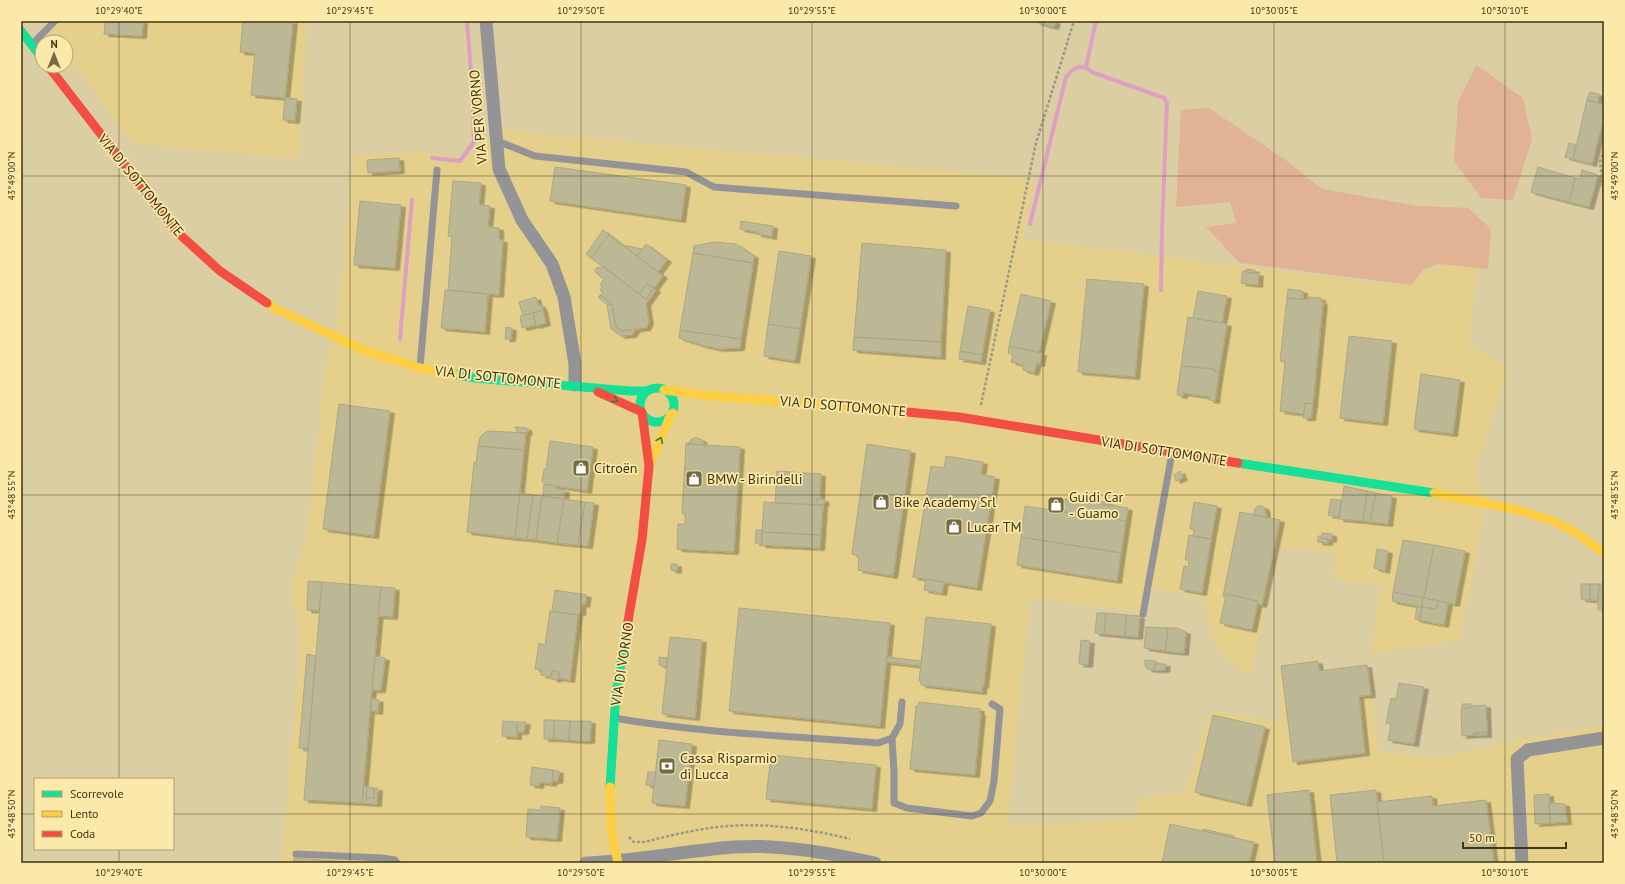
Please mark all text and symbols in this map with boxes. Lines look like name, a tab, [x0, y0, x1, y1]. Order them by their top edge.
text: 10°29'40"E	[95, 4, 143, 17]
text: 10°29'45"E	[326, 4, 374, 17]
text: 10°29'50"E	[557, 4, 605, 17]
text: 10°29'55"E	[788, 4, 836, 17]
text: 10°30'00"E	[1019, 4, 1067, 17]
text: 10°30'05"E	[1250, 4, 1298, 17]
text: 10°30'10"E	[1481, 4, 1529, 17]
north arrow	[34, 34, 74, 74]
text: N	[50, 37, 58, 51]
street label: VIA PER VORNO	[465, 69, 491, 166]
street label: VIA DI SOTTOMONTE	[93, 129, 188, 240]
text: 43°49'00"N	[5, 151, 18, 201]
text: 43°49'00"N	[1608, 151, 1621, 201]
street label: VIA DI SOTTOMONTE	[433, 361, 562, 393]
street label: VIA DI SOTTOMONTE	[778, 391, 907, 420]
one-way arrow	[610, 395, 618, 403]
street label: VIA DI SOTTOMONTE	[1099, 432, 1228, 470]
one-way arrow	[655, 437, 663, 444]
shop icon: Citroën	[571, 458, 591, 478]
place label: Citroën	[594, 459, 638, 477]
shop icon: BMW - Birindelli	[684, 469, 704, 489]
text: 43°48'55"N	[5, 470, 18, 520]
place label: BMW - Birindelli	[707, 470, 802, 488]
text: 43°48'55"N	[1608, 470, 1621, 520]
place label: Guidi Car - Guamo	[1069, 488, 1124, 522]
shop icon: Bike Academy Srl	[871, 492, 891, 512]
place label: Bike Academy Srl	[894, 493, 996, 511]
shop icon: Guidi Car - Guamo	[1046, 495, 1066, 515]
shop icon: Lucar TM	[944, 517, 964, 537]
place label: Lucar TM	[967, 518, 1022, 536]
street label: VIA DI VORNO	[606, 621, 637, 708]
place label: Cassa Risparmio di Lucca	[680, 749, 777, 783]
bank icon: Cassa Risparmio di Lucca	[657, 756, 677, 776]
legend	[34, 778, 174, 850]
text: Scorrevole	[70, 786, 124, 801]
text: 43°48'50"N	[5, 789, 18, 839]
text: 43°48'50"N	[1608, 789, 1621, 839]
text: Lento	[70, 806, 99, 821]
scale bar	[1463, 824, 1566, 850]
text: Coda	[70, 826, 95, 841]
text: 50 m	[1469, 830, 1495, 845]
text: 10°29'40"E	[95, 866, 143, 879]
text: 10°29'45"E	[326, 866, 374, 879]
text: 10°29'50"E	[557, 866, 605, 879]
text: 10°29'55"E	[788, 866, 836, 879]
text: 10°30'00"E	[1019, 866, 1067, 879]
text: 10°30'05"E	[1250, 866, 1298, 879]
text: 10°30'10"E	[1481, 866, 1529, 879]

